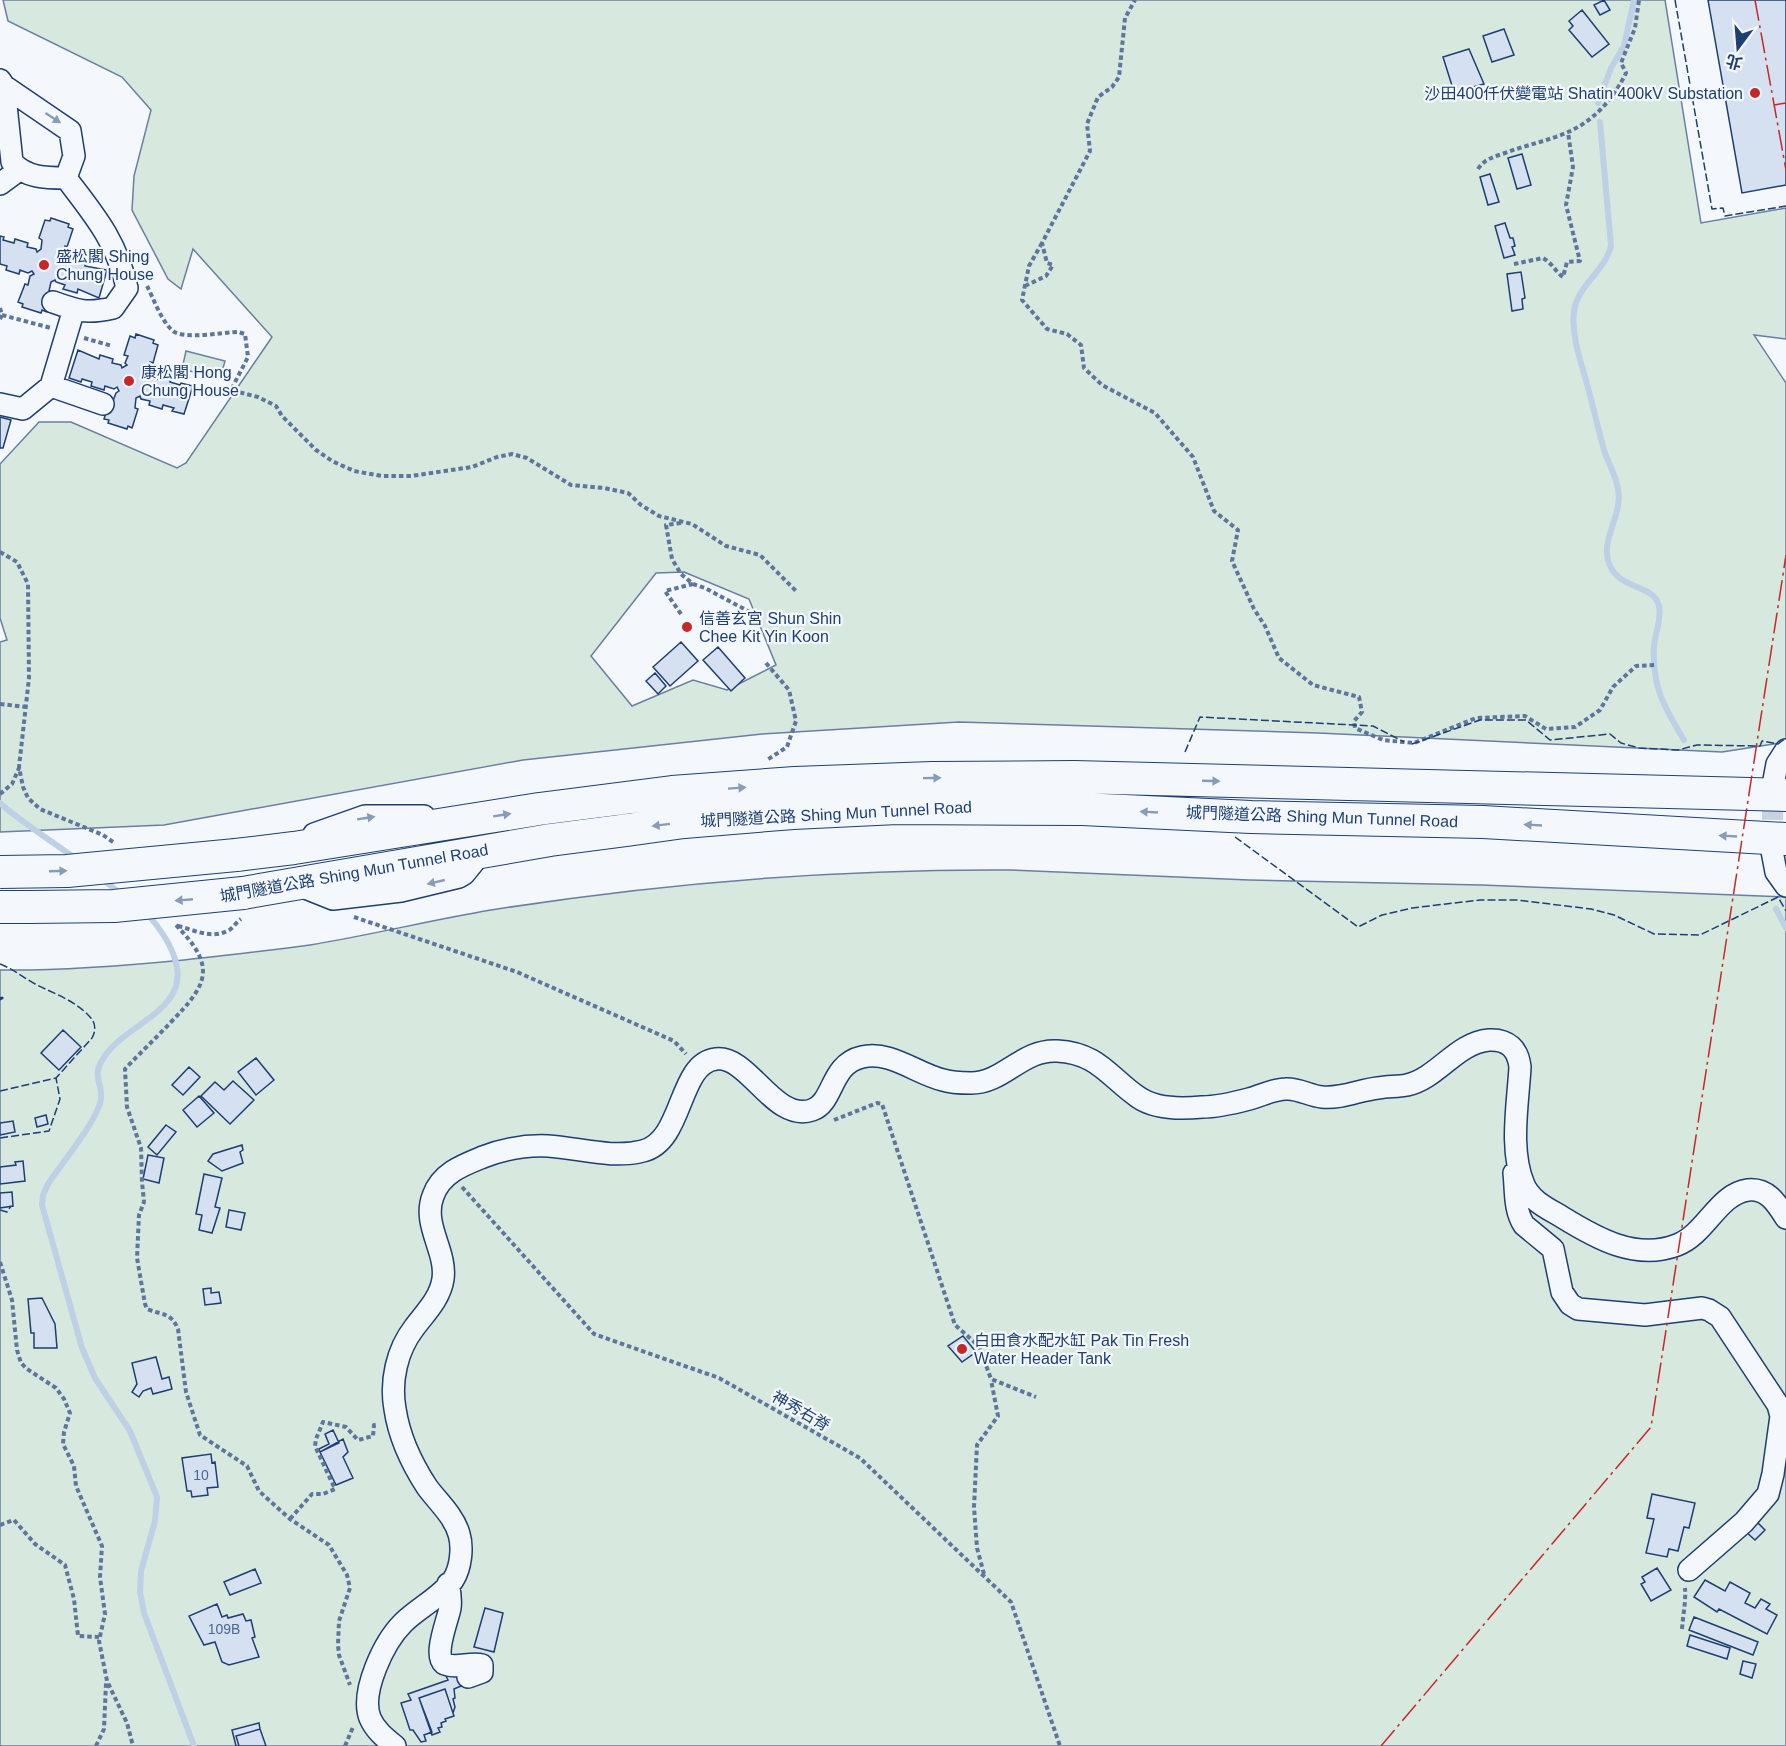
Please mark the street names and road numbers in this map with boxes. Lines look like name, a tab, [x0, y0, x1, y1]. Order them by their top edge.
street label: 城門隧道公路 Shing Mun Tunnel Road	[700, 798, 972, 830]
street label: 城門隧道公路 Shing Mun Tunnel Road	[1186, 804, 1458, 830]
street label: 城門隧道公路 Shing Mun Tunnel Road	[219, 841, 489, 905]
street label: 神秀右脊	[769, 1388, 833, 1434]

